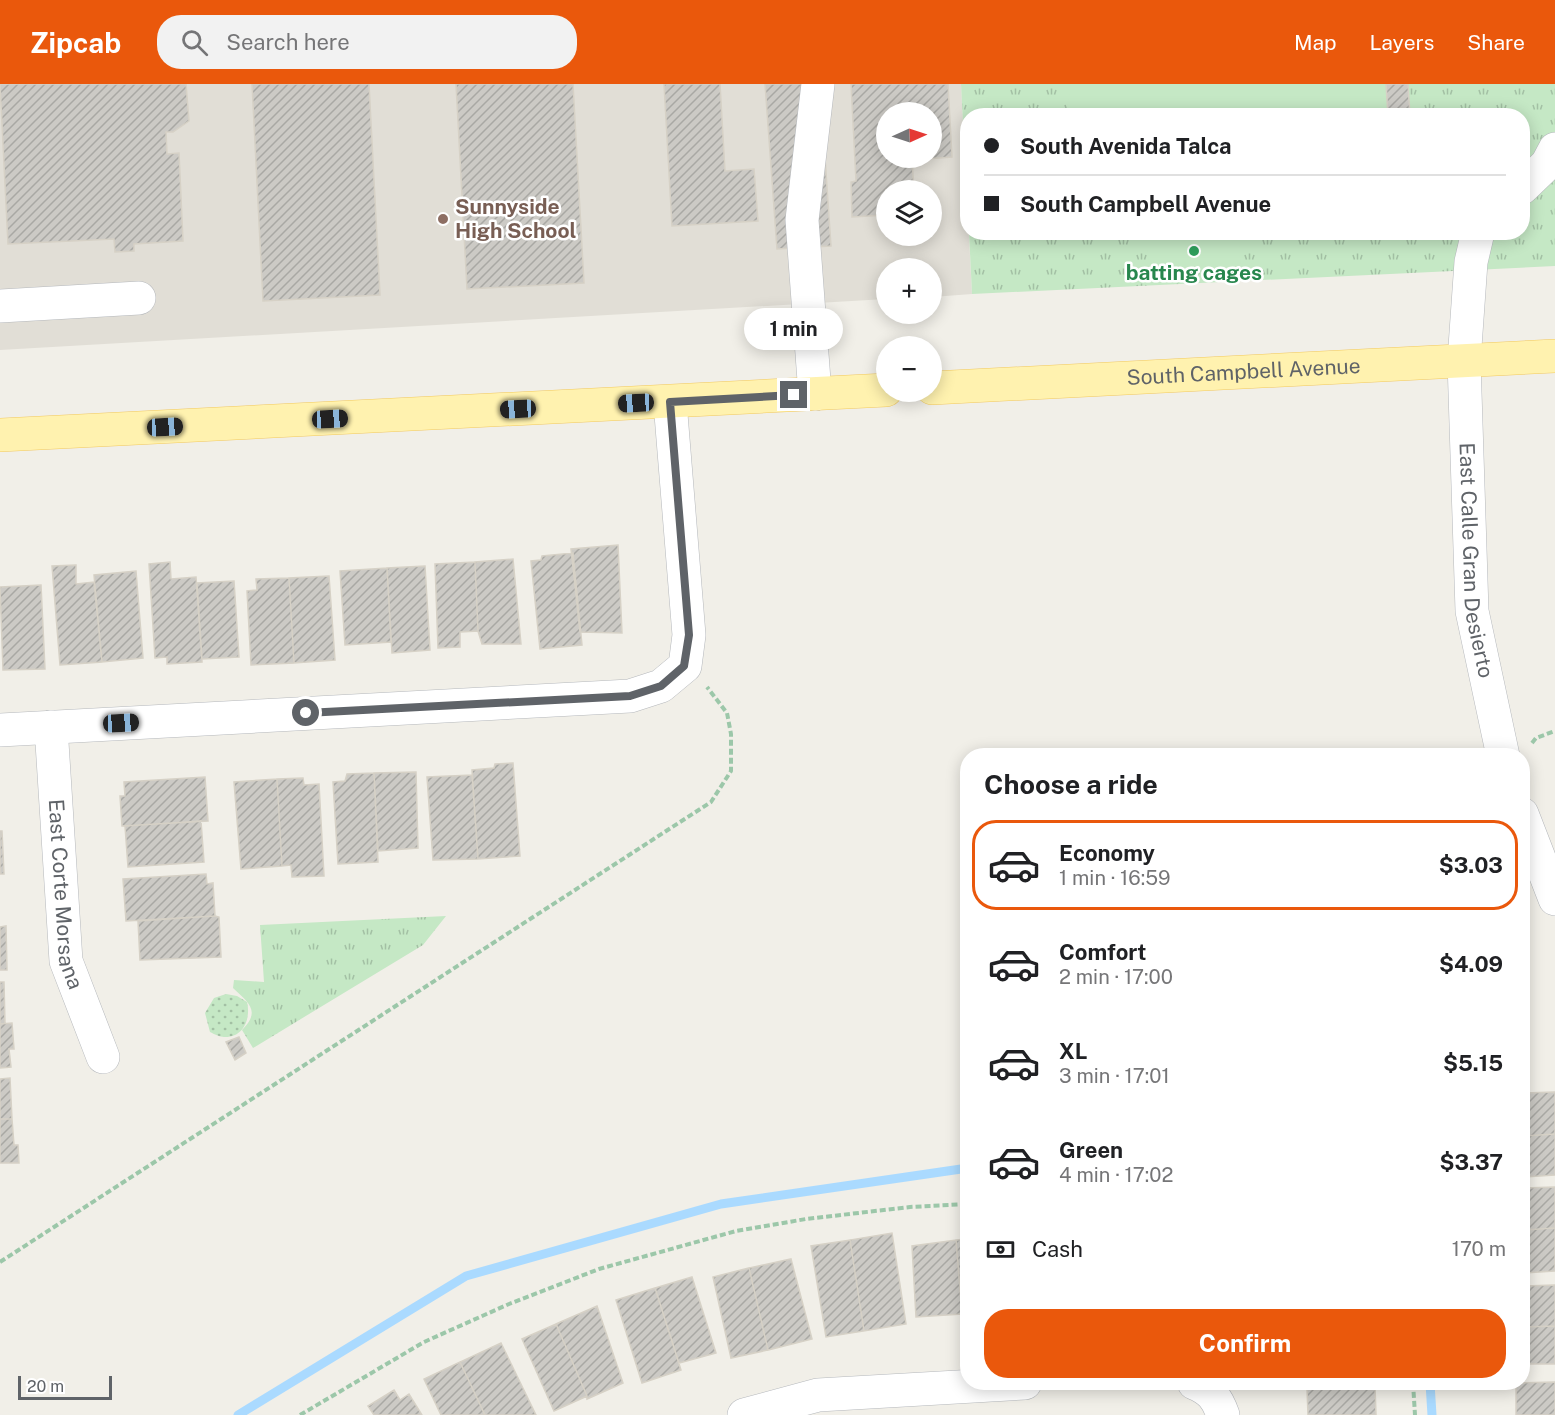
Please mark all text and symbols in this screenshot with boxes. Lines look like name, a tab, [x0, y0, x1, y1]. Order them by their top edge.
search box	[157, 15, 577, 69]
text: Zipcab	[30, 26, 121, 59]
icon: search	[178, 26, 211, 59]
text: Search here	[226, 29, 350, 55]
text: Map	[1294, 30, 1337, 55]
text: Layers	[1370, 30, 1434, 55]
text: Share	[1467, 30, 1525, 55]
north arrow	[876, 102, 942, 168]
map controls	[876, 102, 942, 402]
text: South Avenida Talca	[1020, 133, 1232, 159]
button: layers	[876, 180, 942, 246]
text: South Campbell Avenue	[1020, 191, 1271, 217]
place label: Sunnyside High School	[455, 194, 577, 243]
marker: Sunnyside High School	[436, 212, 450, 226]
marker: batting cages	[1187, 244, 1201, 258]
button: +	[876, 258, 942, 324]
place label: batting cages	[1126, 260, 1262, 285]
callout: 1 min	[744, 308, 844, 350]
text: 1 min	[769, 317, 818, 341]
button: −	[876, 336, 942, 402]
street label: South Campbell Avenue	[1126, 353, 1361, 390]
route end	[780, 381, 807, 408]
car	[618, 393, 654, 413]
car	[500, 399, 536, 419]
car	[312, 409, 348, 429]
car	[147, 417, 183, 437]
street label: East Calle Gran Desierto	[1455, 442, 1499, 680]
route start	[292, 699, 319, 726]
car	[103, 713, 139, 733]
text: Choose a ride	[984, 768, 1158, 800]
street label: East Corte Morsana	[44, 798, 89, 993]
icon: car	[987, 838, 1041, 892]
text: Economy	[1059, 840, 1155, 866]
text: $3.03	[1439, 852, 1503, 878]
text: 1 min · 16:59	[1059, 866, 1171, 890]
icon: car	[987, 937, 1041, 991]
text: Comfort	[1059, 939, 1146, 965]
text: $4.09	[1439, 951, 1503, 977]
text: 2 min · 17:00	[1059, 965, 1173, 989]
icon: car	[987, 1036, 1041, 1090]
text: XL	[1059, 1038, 1087, 1064]
text: $5.15	[1443, 1050, 1503, 1076]
text: 3 min · 17:01	[1059, 1064, 1170, 1088]
icon: car	[987, 1135, 1041, 1189]
text: Green	[1059, 1137, 1123, 1163]
text: $3.37	[1439, 1149, 1503, 1175]
text: 4 min · 17:02	[1059, 1163, 1173, 1187]
icon: cash	[984, 1233, 1017, 1266]
text: Cash	[1032, 1236, 1083, 1262]
text: 170 m	[1452, 1237, 1506, 1261]
button: Confirm	[984, 1309, 1506, 1378]
scale bar	[18, 1373, 112, 1400]
text: 20 m	[27, 1377, 64, 1396]

